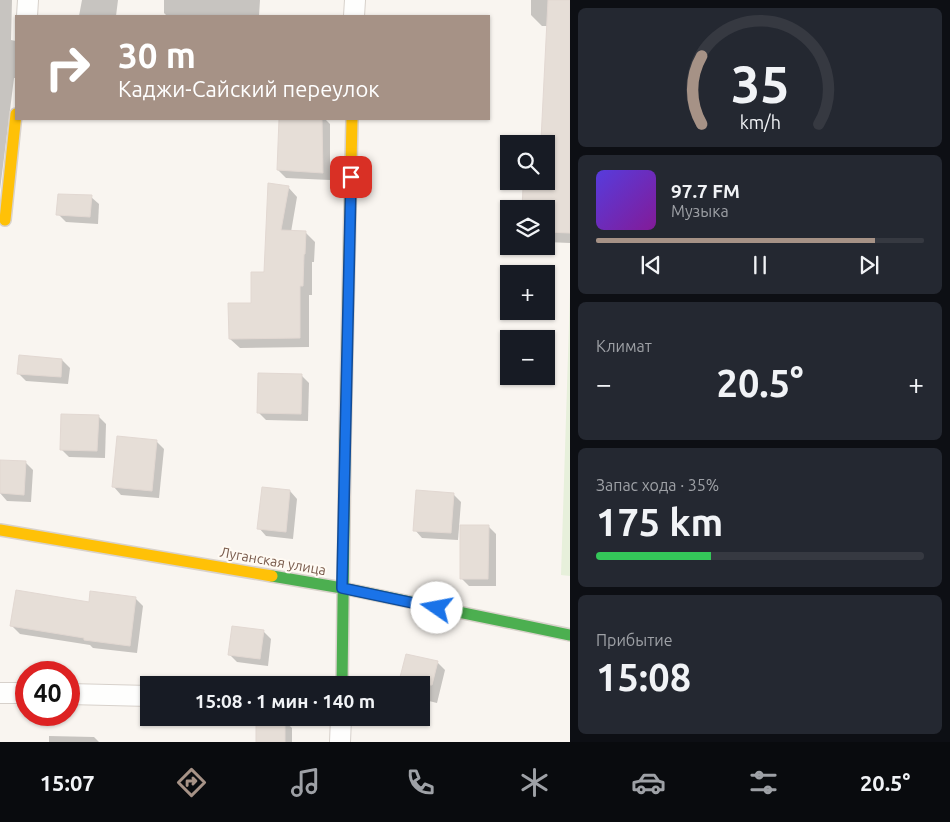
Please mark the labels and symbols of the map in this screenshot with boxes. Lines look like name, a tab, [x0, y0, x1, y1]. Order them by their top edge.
pin	[330, 156, 372, 198]
street label: Луганская улица	[219, 544, 327, 578]
position arrow	[410, 581, 462, 633]
speed limit sign: 40	[15, 661, 80, 726]

